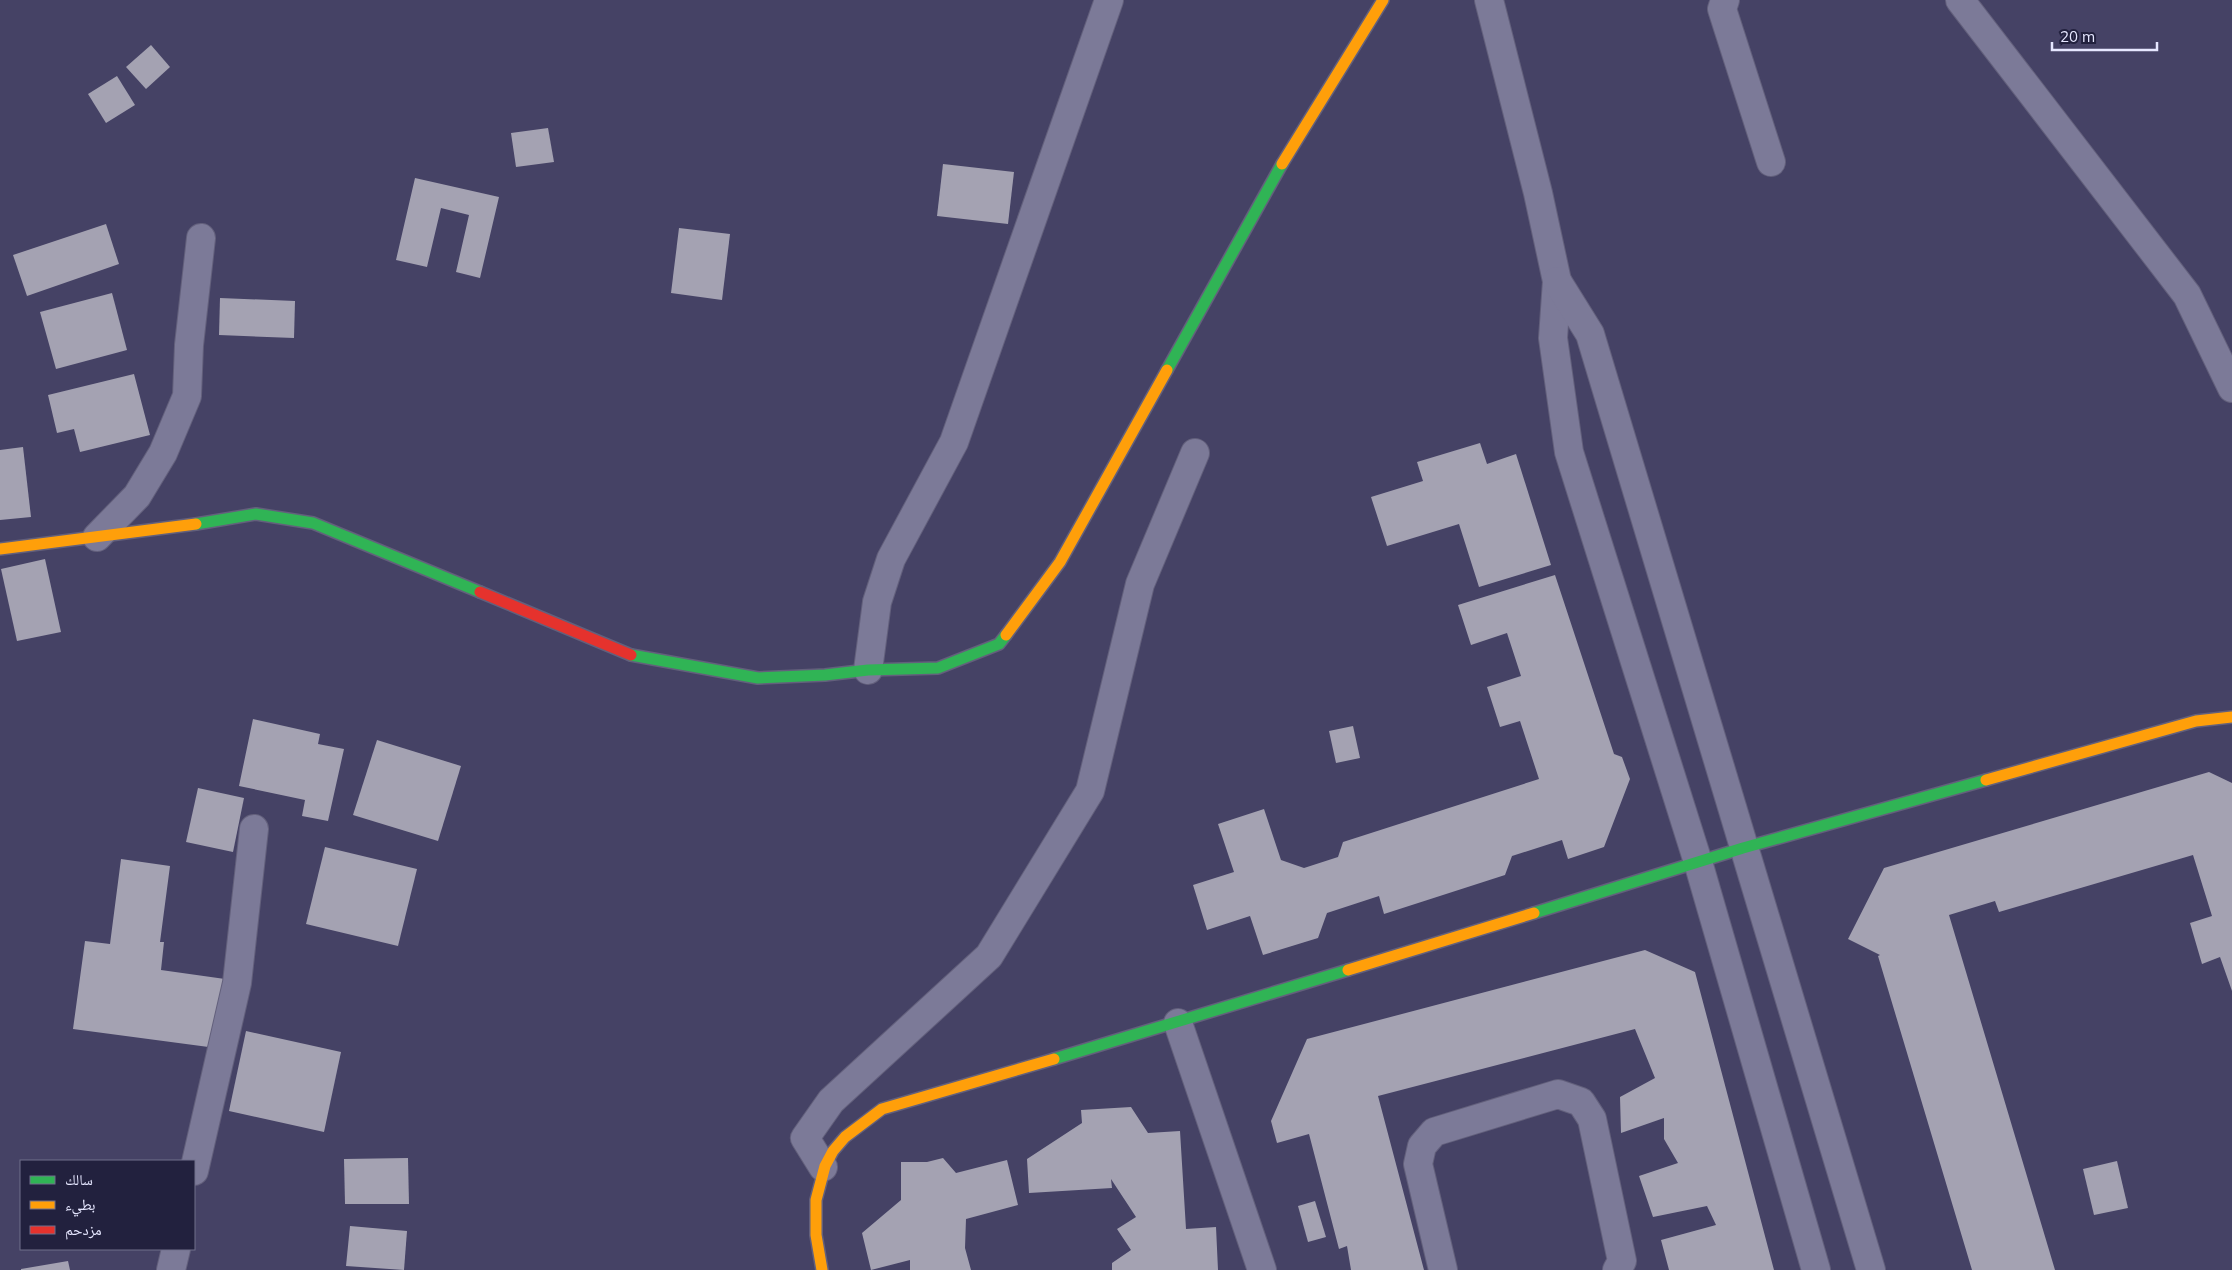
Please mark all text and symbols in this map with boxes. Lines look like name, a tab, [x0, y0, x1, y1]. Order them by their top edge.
scale bar	[2052, 20, 2157, 52]
text: 20 m	[2060, 27, 2095, 46]
legend	[20, 1160, 195, 1250]
text: سالك	[65, 1170, 93, 1189]
text: بطيء	[65, 1195, 95, 1217]
text: مزدحم	[65, 1220, 102, 1240]

